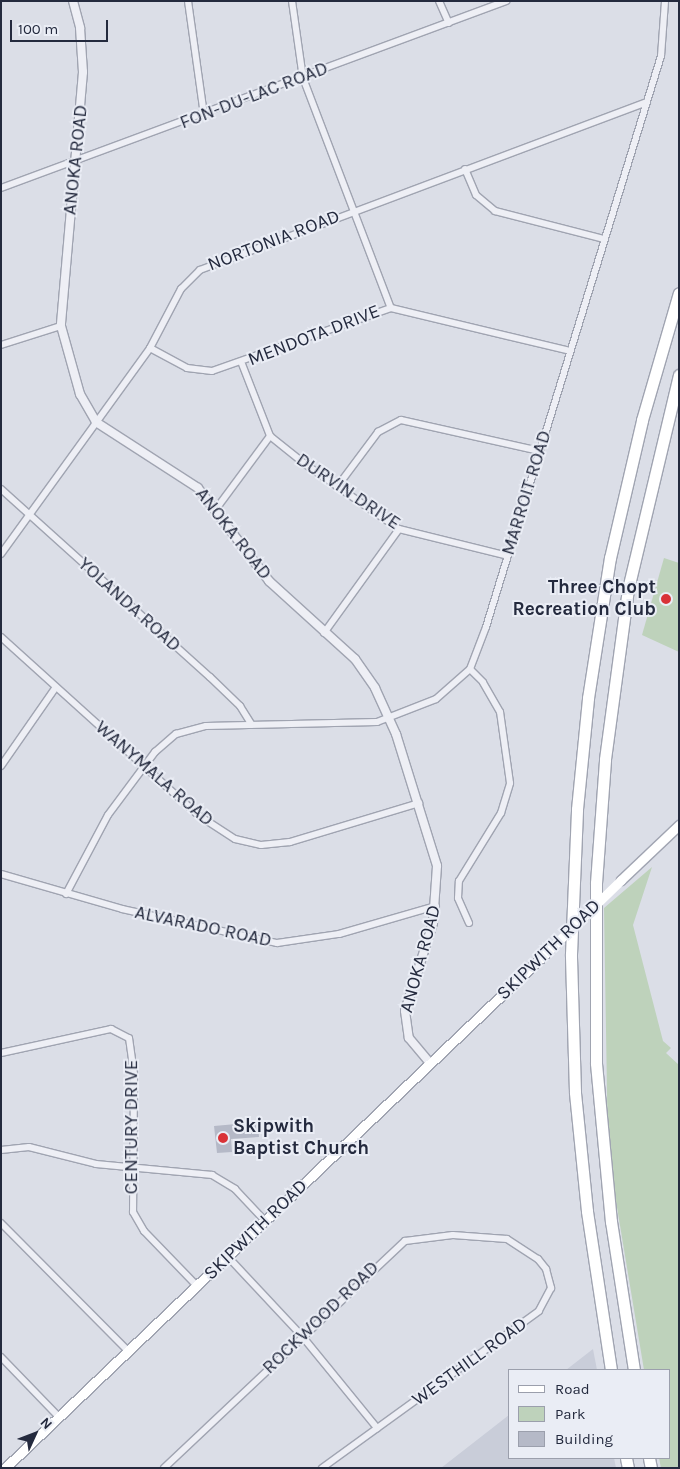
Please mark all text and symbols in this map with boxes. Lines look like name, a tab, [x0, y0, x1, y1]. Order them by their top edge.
scale bar	[12, 10, 110, 42]
text: 100 m	[18, 20, 58, 38]
street label: FON-DU-LAC ROAD	[177, 57, 331, 135]
street label: ANOKA ROAD	[59, 104, 93, 216]
street label: NORTONIA ROAD	[205, 205, 343, 277]
street label: MENDOTA DRIVE	[245, 300, 383, 372]
street label: MARROIT ROAD	[497, 428, 557, 558]
street label: DURVIN DRIVE	[291, 449, 405, 535]
street label: ANOKA ROAD	[190, 483, 276, 585]
street label: YOLANDA ROAD	[73, 553, 185, 657]
place label: Three Chopt Recreation Club	[512, 577, 656, 621]
marker: Three Chopt Recreation Club	[660, 593, 672, 605]
street label: WANYMALA ROAD	[90, 716, 218, 832]
street label: SKIPWITH ROAD	[492, 895, 606, 1005]
street label: ALVARADO ROAD	[133, 901, 273, 953]
street label: ANOKA ROAD	[396, 903, 446, 1015]
street label: CENTURY DRIVE	[121, 1060, 143, 1194]
place label: Skipwith Baptist Church	[233, 1116, 369, 1160]
marker: Skipwith Baptist Church	[217, 1132, 229, 1144]
street label: SKIPWITH ROAD	[199, 1175, 313, 1285]
street label: ROCKWOOD ROAD	[258, 1257, 384, 1379]
street label: WESTHILL ROAD	[408, 1313, 532, 1411]
legend	[508, 1369, 670, 1459]
text: Road	[555, 1380, 590, 1398]
text: Park	[555, 1405, 585, 1423]
north arrow	[10, 1409, 60, 1459]
text: N	[37, 1414, 56, 1433]
text: Building	[555, 1430, 613, 1448]

